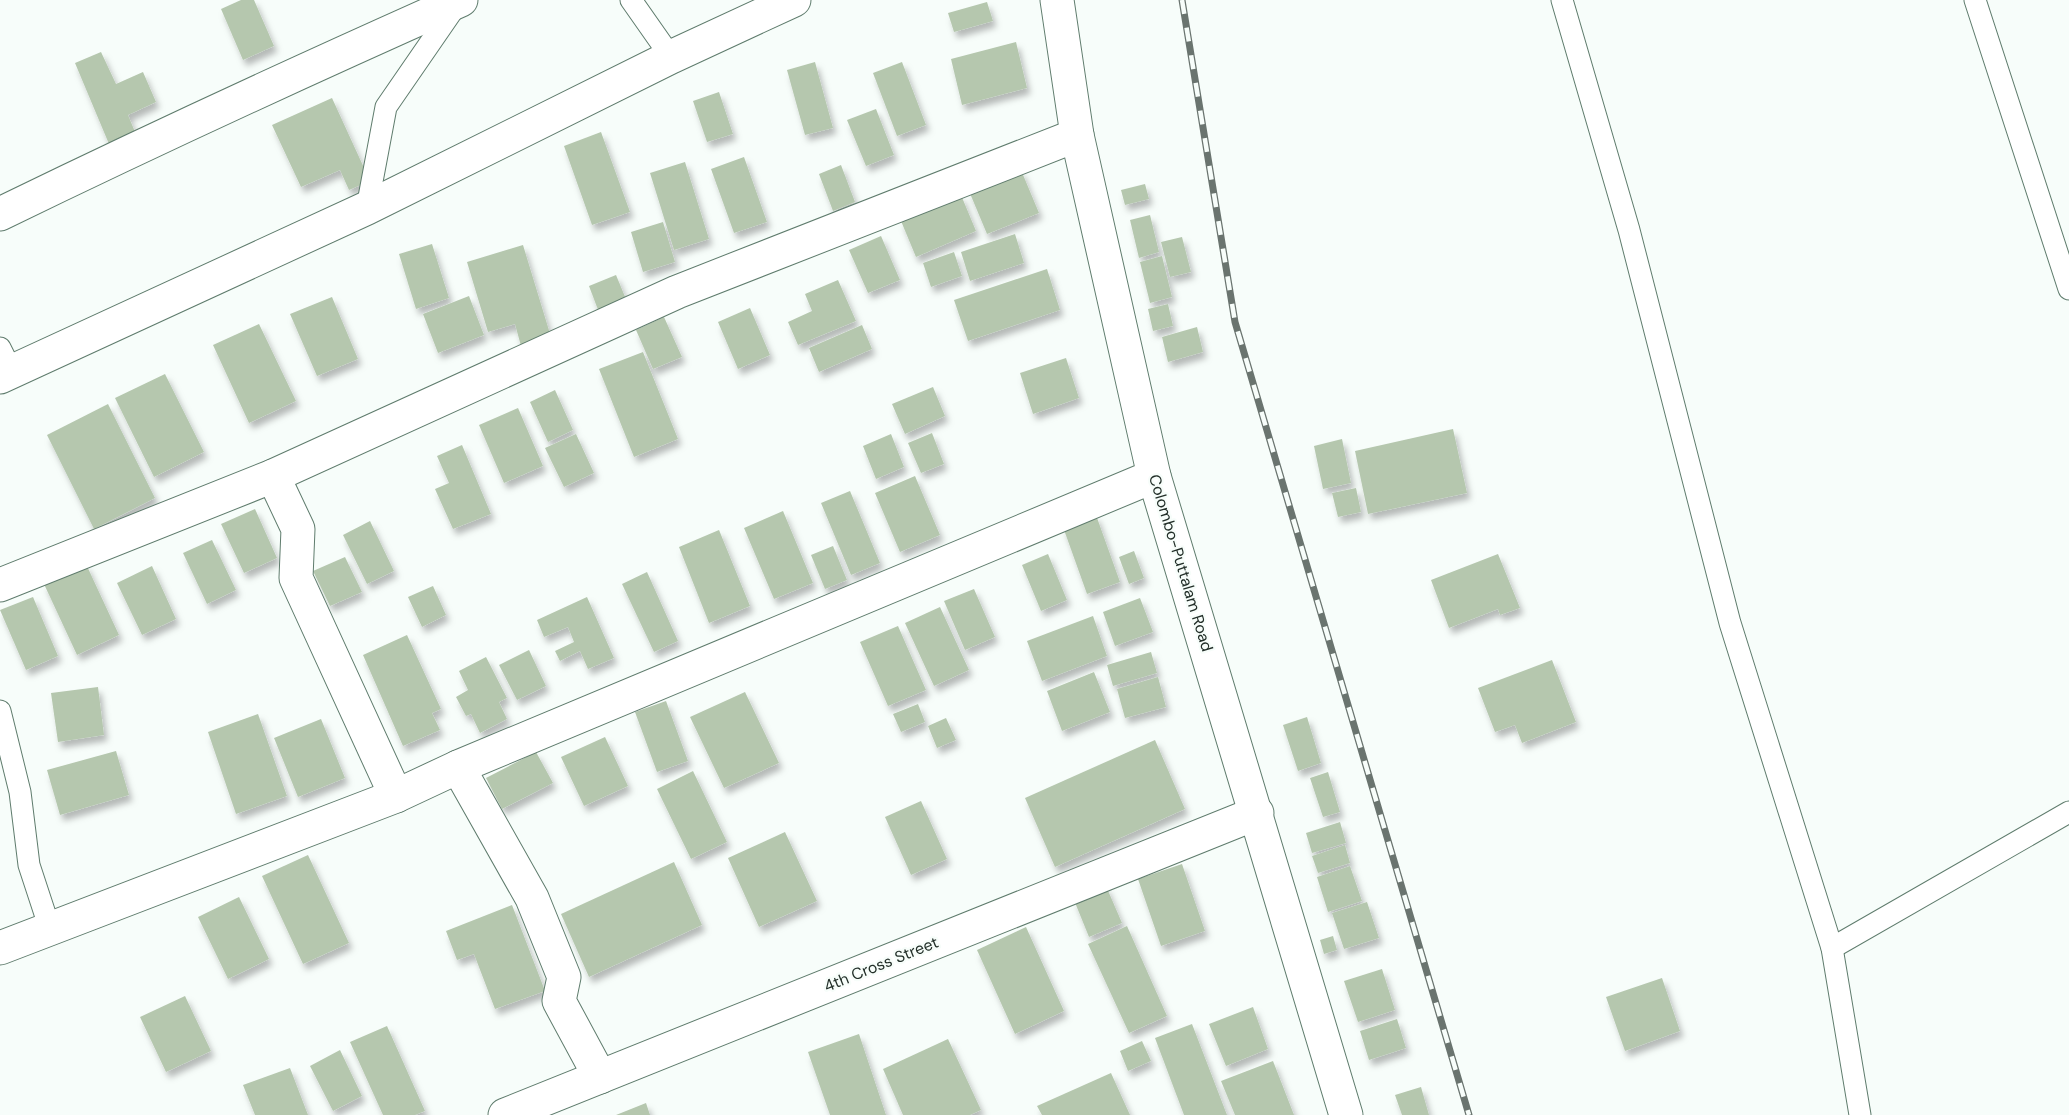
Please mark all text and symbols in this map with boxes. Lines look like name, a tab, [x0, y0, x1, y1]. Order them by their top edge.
street label: Colombo-Puttalam Road	[1144, 472, 1218, 654]
street label: 4th Cross Street	[821, 931, 941, 997]

